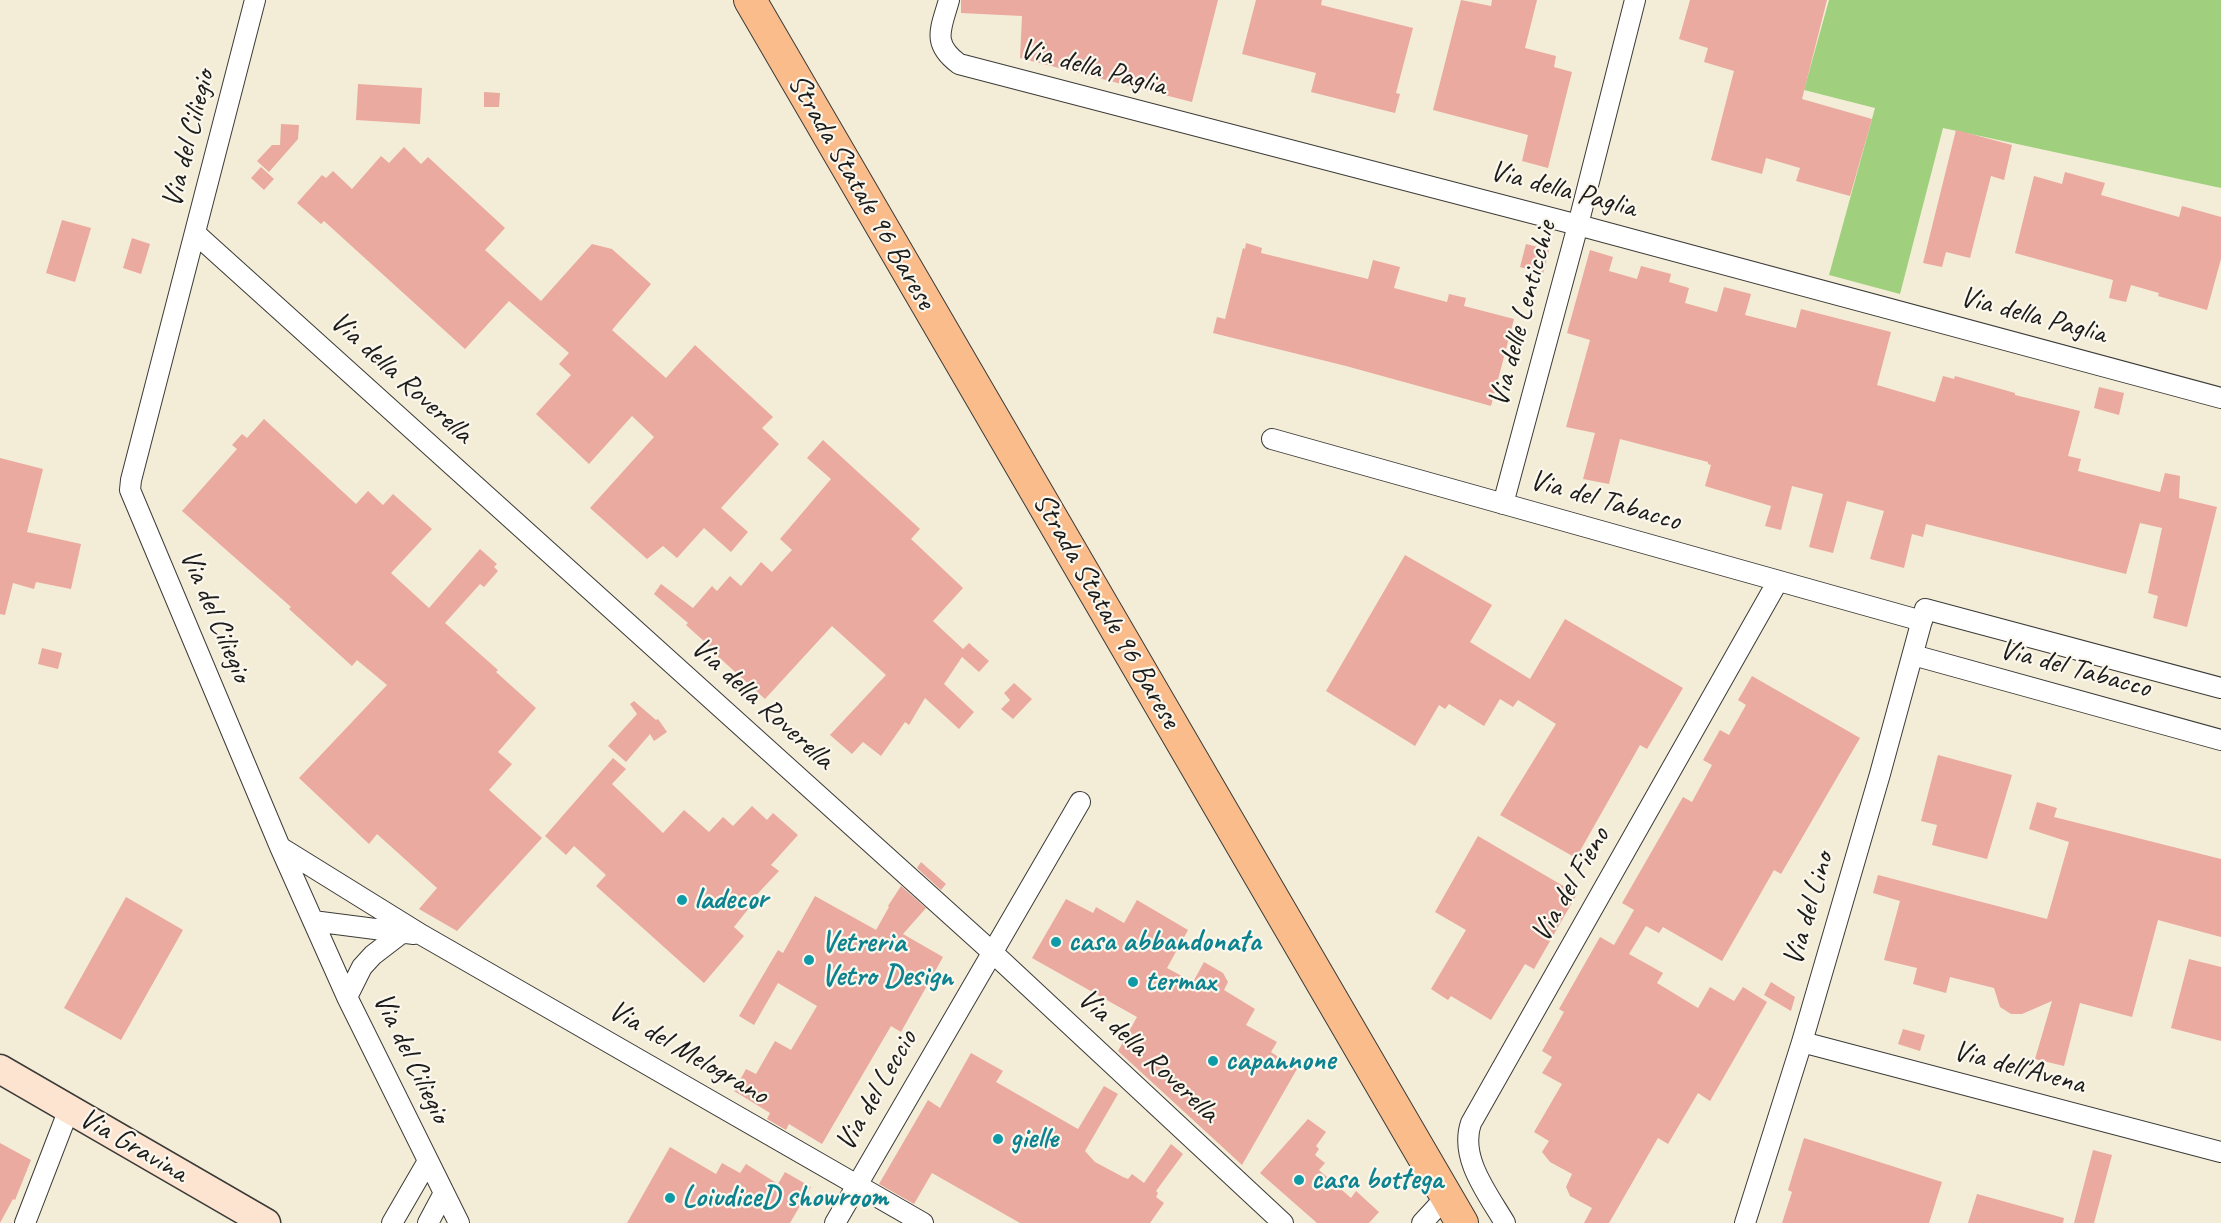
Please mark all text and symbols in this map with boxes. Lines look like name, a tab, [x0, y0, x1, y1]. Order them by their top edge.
street label: Via della Paglia	[1016, 31, 1170, 105]
street label: Via del Ciliegio	[155, 66, 223, 212]
street label: Strada Statale 96 Barese	[779, 68, 943, 316]
street label: Via della Paglia	[1486, 153, 1640, 227]
street label: Via delle Lenticchie	[1481, 217, 1565, 411]
street label: Via della Paglia	[1956, 279, 2110, 353]
street label: Via della Roverella	[322, 304, 480, 452]
street label: Via del Tabacco	[1526, 462, 1684, 540]
street label: Strada Statale 96 Barese	[1024, 487, 1188, 735]
street label: Via del Ciliegio	[171, 544, 259, 688]
street label: Via della Roverella	[683, 630, 841, 778]
street label: Via del Tabacco	[1995, 632, 2155, 706]
street label: Via del Fieno	[1524, 821, 1618, 949]
street label: Via del Lino	[1776, 848, 1842, 970]
place label: ladecor	[694, 882, 768, 918]
marker: ladecor	[675, 893, 689, 907]
place label: casa abbandonata	[1068, 924, 1261, 960]
place label: Vetreria Vetro Design	[821, 925, 953, 996]
marker: casa abbandonata	[1049, 935, 1063, 949]
marker: Vetreria Vetro Design	[802, 953, 816, 967]
place label: termax	[1145, 964, 1215, 1000]
marker: termax	[1126, 975, 1140, 989]
street label: Via della Roverella	[1070, 981, 1226, 1131]
street label: Via del Ciliegio	[364, 987, 458, 1129]
street label: Via del Melograno	[602, 993, 774, 1113]
street label: Via del Leccio	[828, 1024, 926, 1158]
street label: Via dell'Avena	[1949, 1033, 2089, 1103]
place label: capannone	[1225, 1043, 1335, 1079]
marker: capannone	[1206, 1054, 1220, 1068]
street label: Via Gravina	[72, 1101, 194, 1191]
place label: gielle	[1010, 1121, 1058, 1157]
marker: gielle	[991, 1132, 1005, 1146]
place label: casa bottega	[1311, 1162, 1443, 1198]
marker: casa bottega	[1292, 1173, 1306, 1187]
place label: LoiudiceD showroom	[682, 1180, 888, 1216]
marker: LoiudiceD showroom	[663, 1191, 677, 1205]

